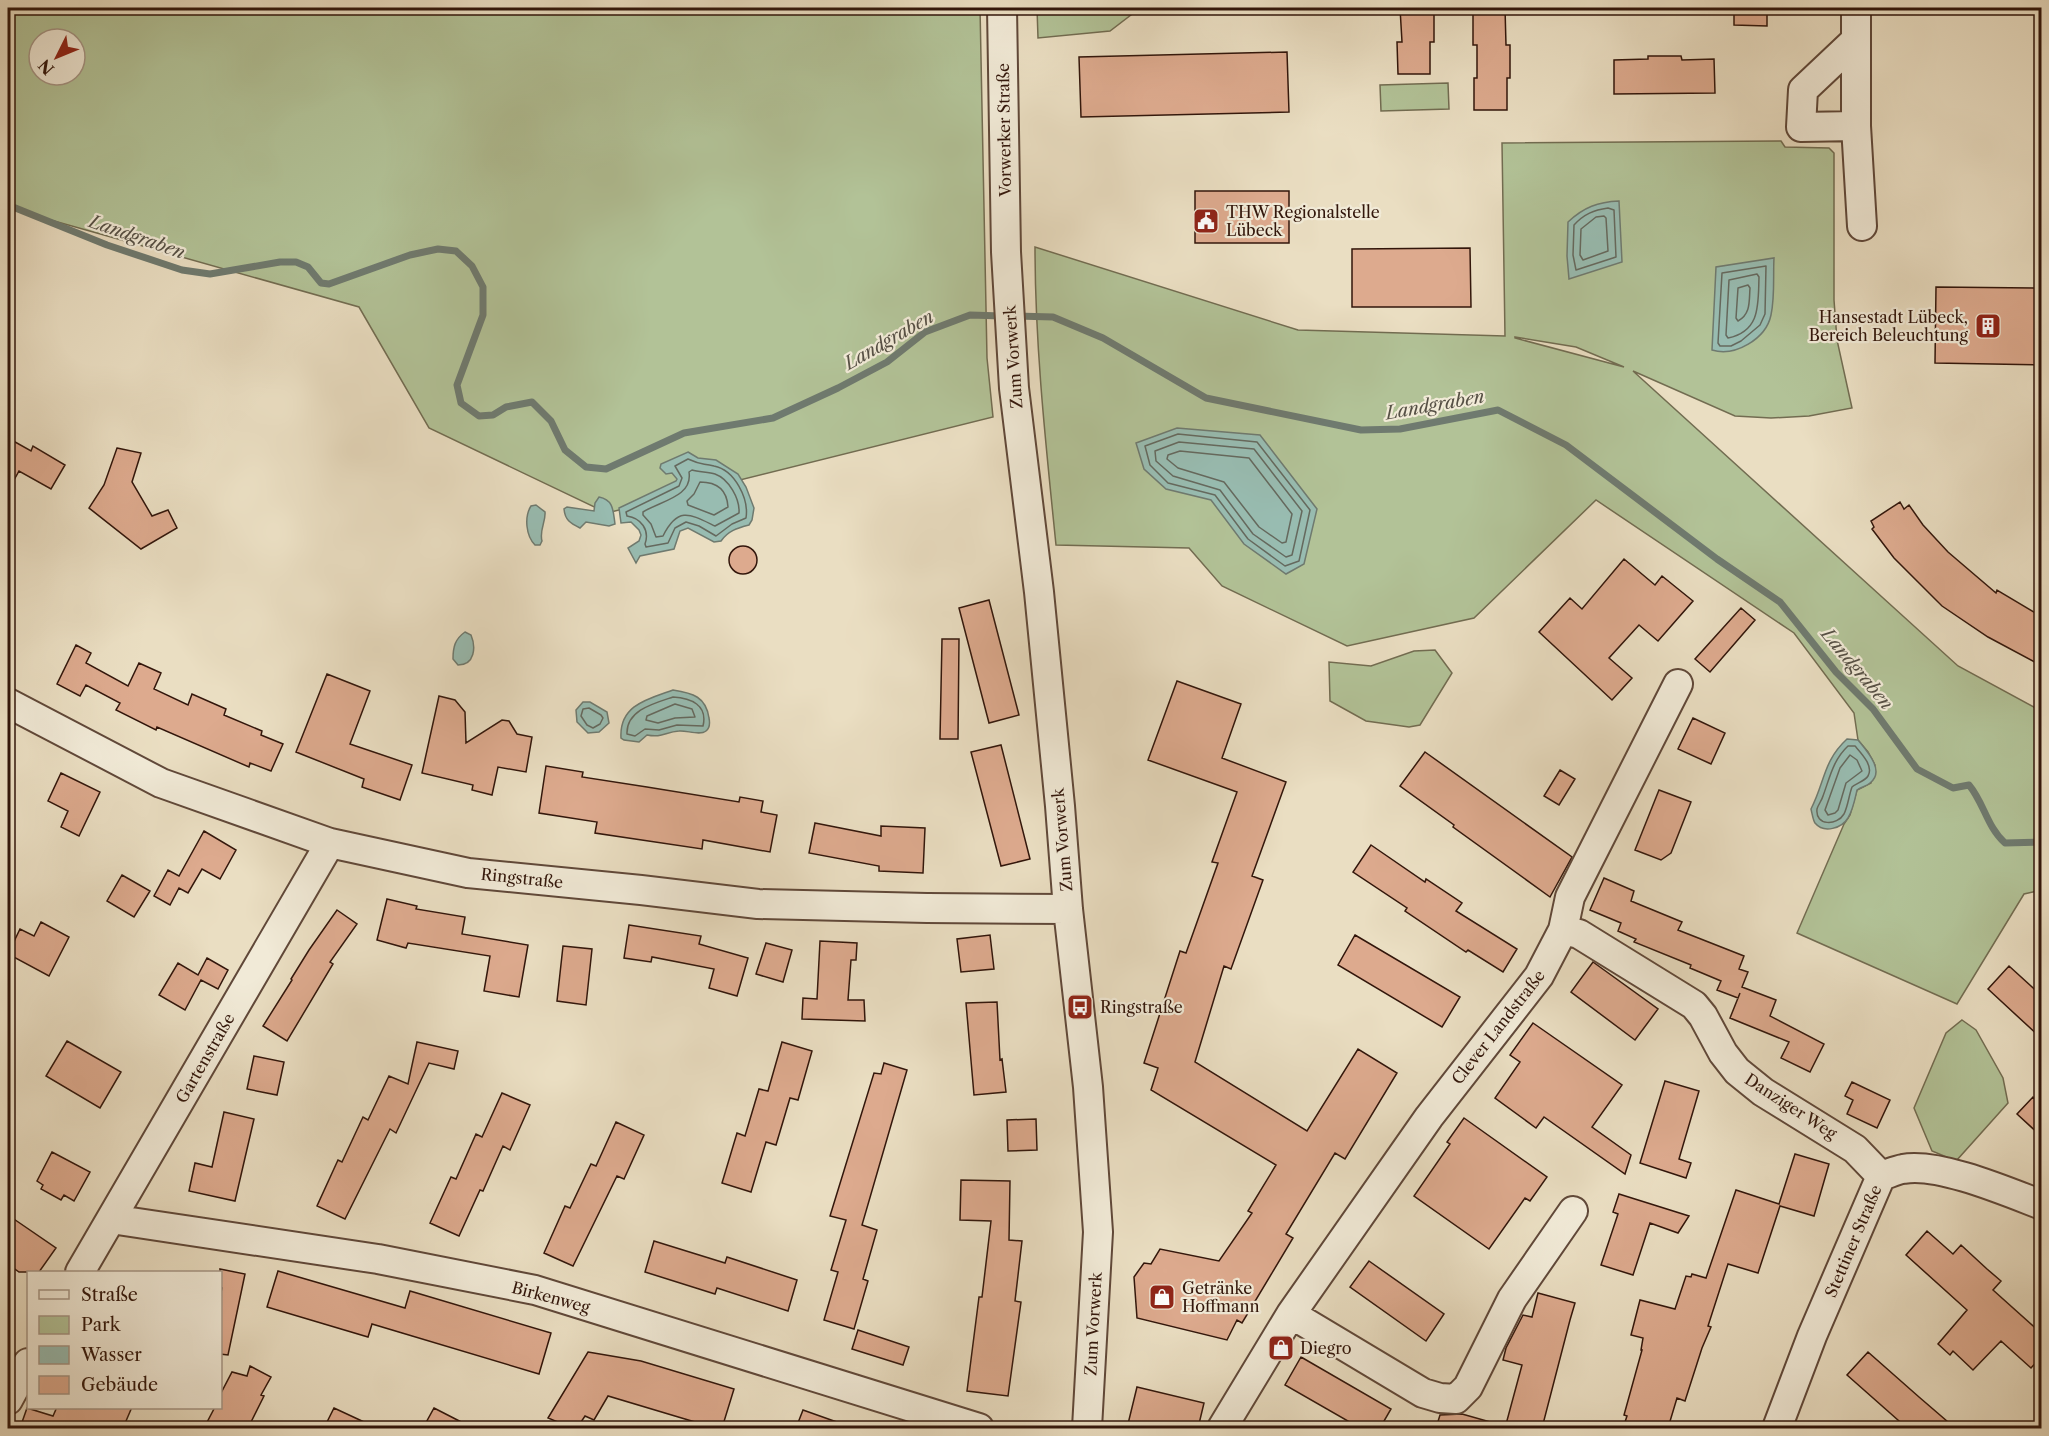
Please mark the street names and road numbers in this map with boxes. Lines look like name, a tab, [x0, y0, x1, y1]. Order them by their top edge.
street label: Vorwerker Straße	[993, 63, 1015, 198]
street label: Zum Vorwerk	[999, 304, 1027, 409]
street label: Zum Vorwerk	[1047, 787, 1076, 892]
street label: Ringstraße	[480, 864, 564, 892]
street label: Clever Landstraße	[1447, 966, 1549, 1088]
street label: Gartenstraße	[171, 1009, 239, 1106]
street label: Danziger Weg	[1741, 1069, 1841, 1143]
street label: Stettiner Straße	[1820, 1182, 1886, 1300]
street label: Zum Vorwerk	[1080, 1271, 1106, 1376]
street label: Birkenweg	[510, 1277, 593, 1317]

